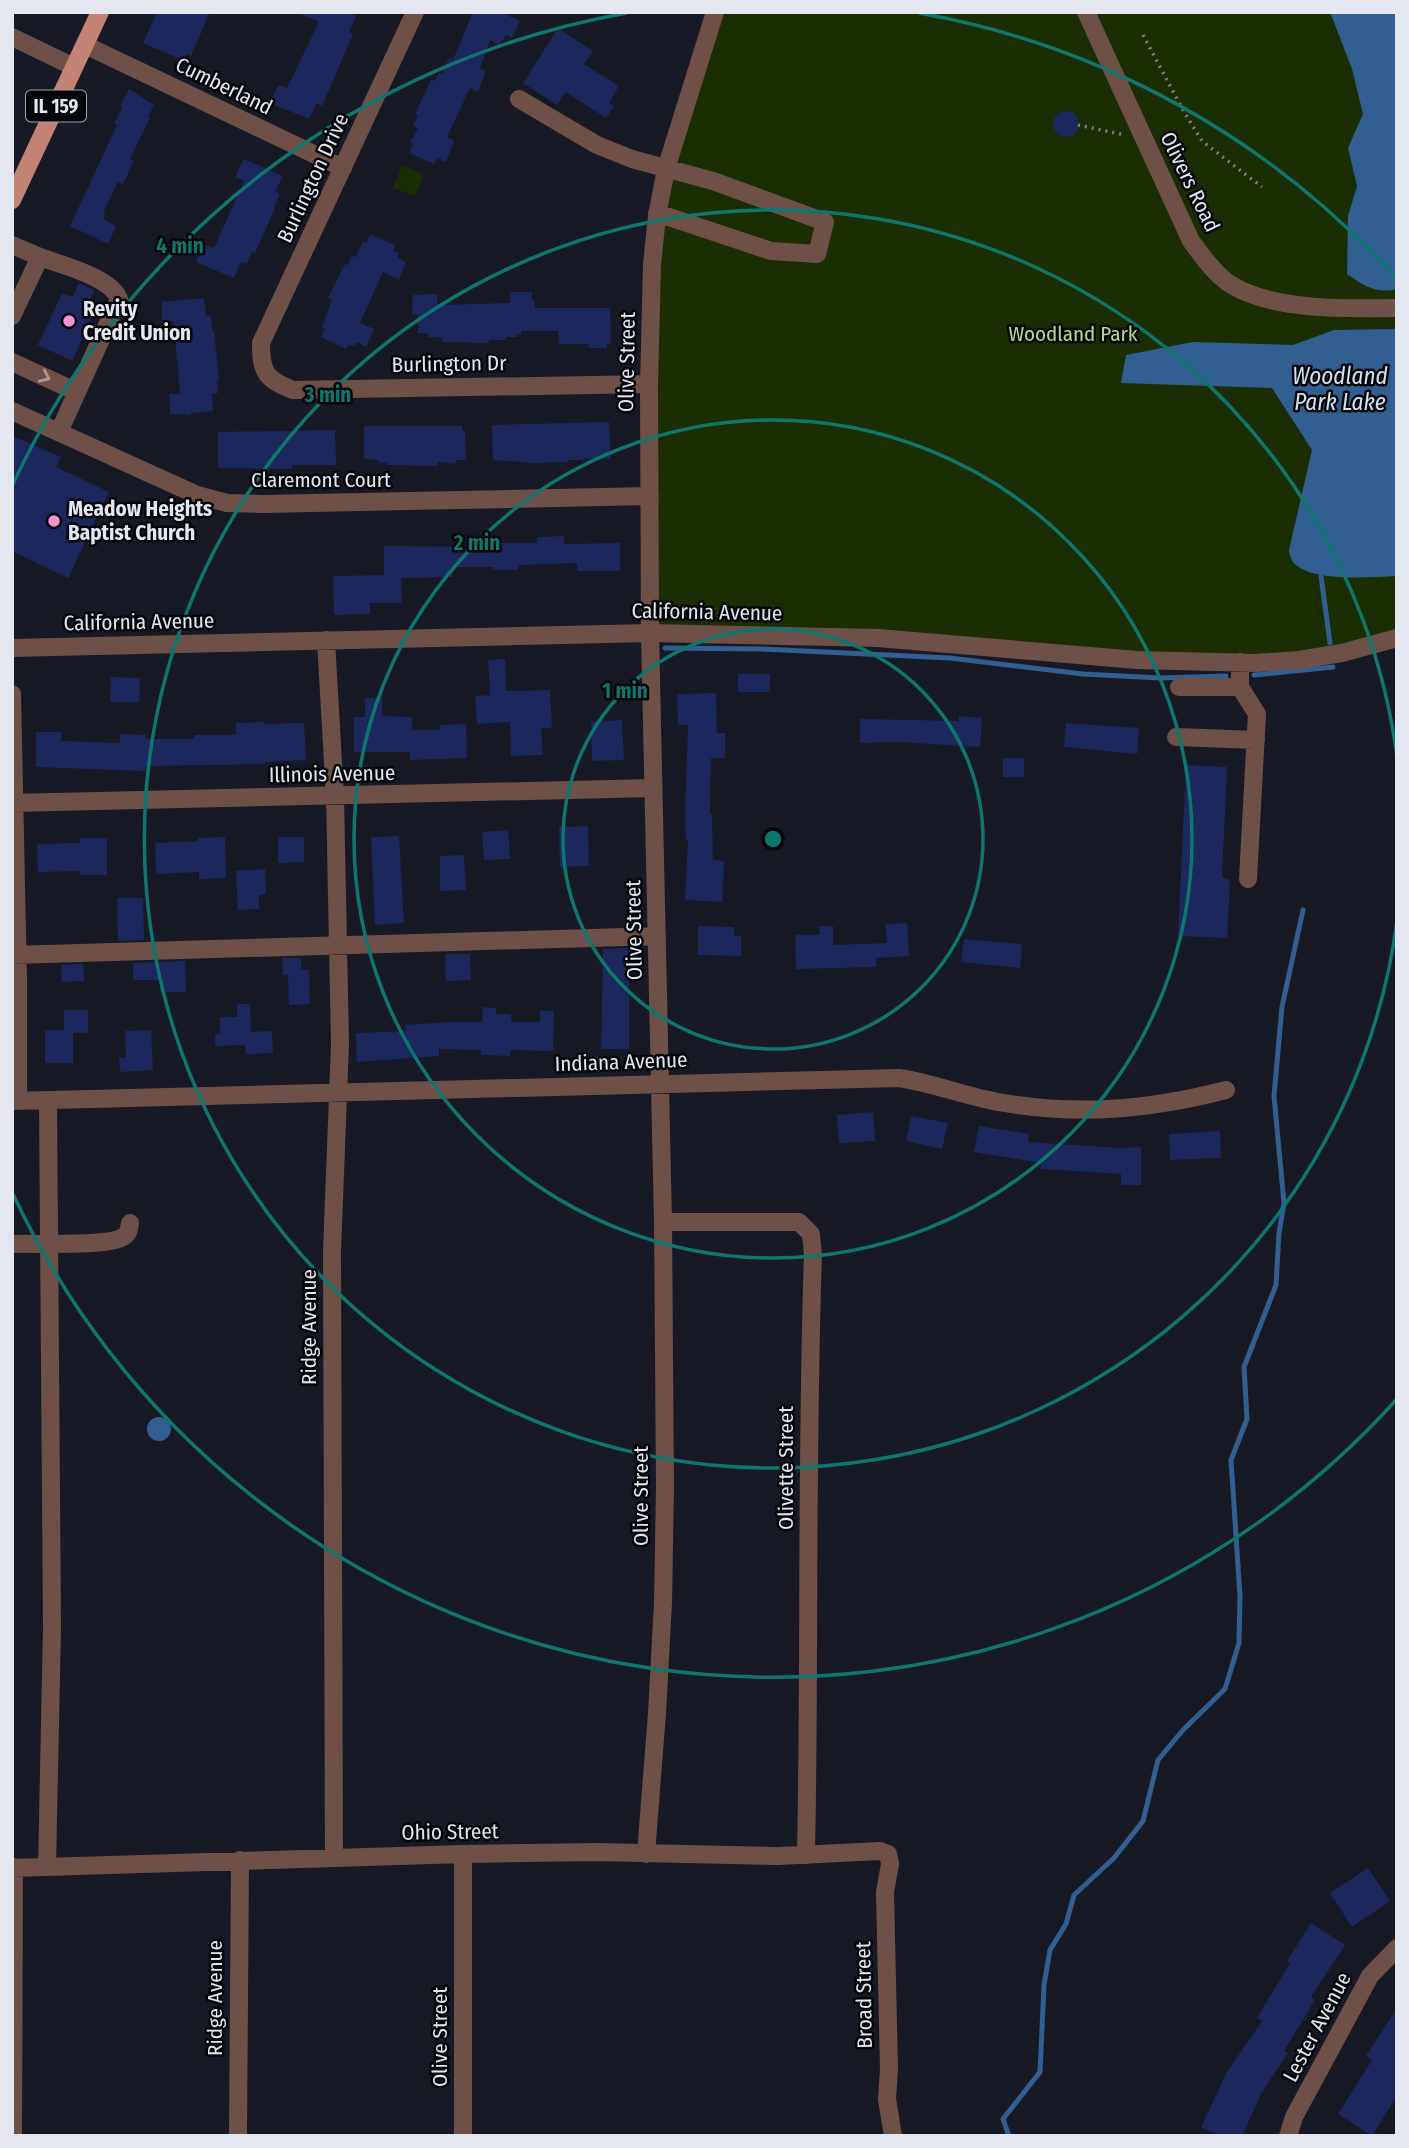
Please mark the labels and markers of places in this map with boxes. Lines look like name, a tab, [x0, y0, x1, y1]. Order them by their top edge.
place label: Revity Credit Union	[83, 296, 191, 346]
marker: Revity Credit Union	[61, 313, 77, 329]
place label: Meadow Heights Baptist Church	[68, 496, 212, 546]
marker: Meadow Heights Baptist Church	[46, 513, 62, 529]
centre of rings	[761, 827, 785, 851]

